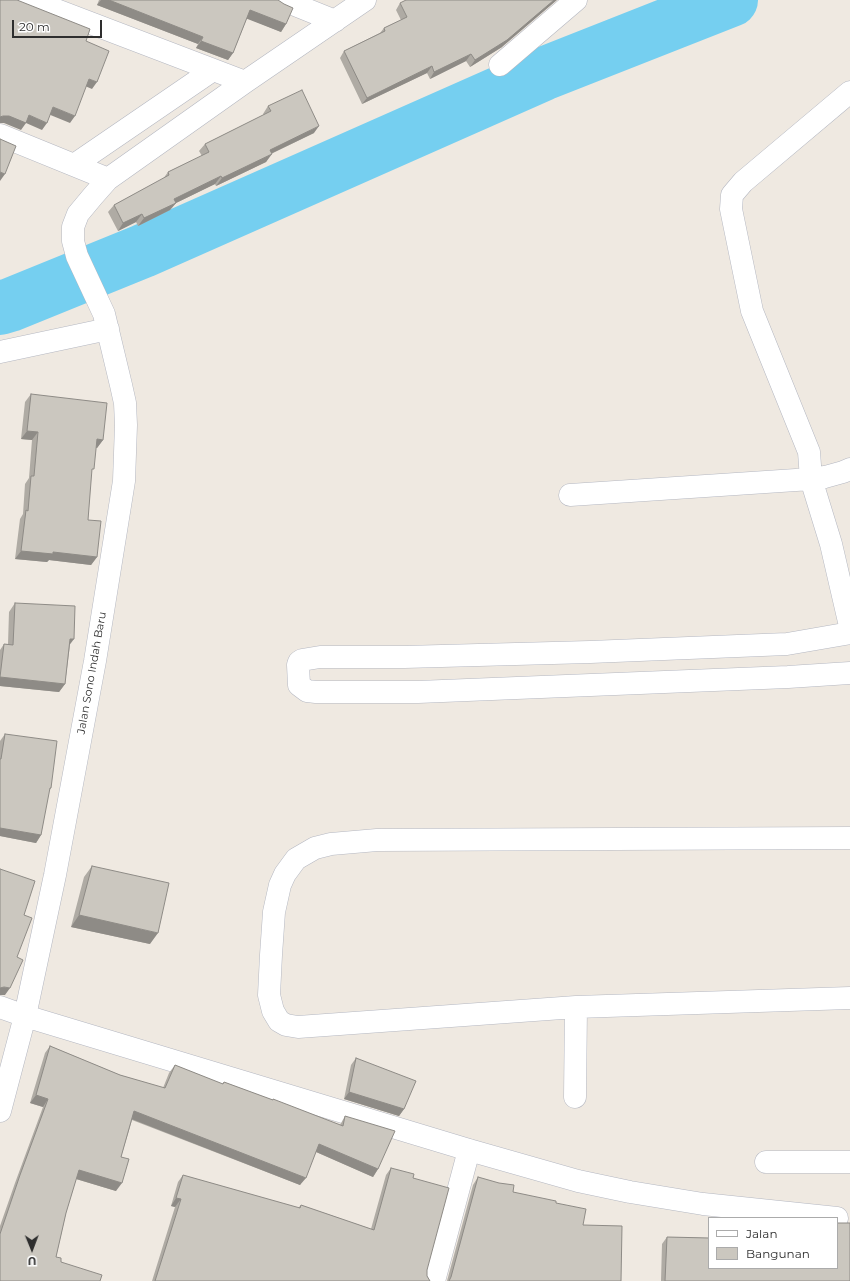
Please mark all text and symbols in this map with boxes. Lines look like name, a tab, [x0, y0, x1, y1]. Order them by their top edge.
scale bar	[14, 12, 104, 38]
text: 20 m	[19, 19, 50, 34]
street label: Jalan Sono Indah Baru	[75, 611, 109, 735]
legend	[708, 1217, 838, 1269]
text: Jalan	[746, 1226, 778, 1241]
north arrow	[12, 1229, 52, 1269]
text: Bangunan	[746, 1246, 810, 1261]
text: U	[28, 1254, 37, 1268]

